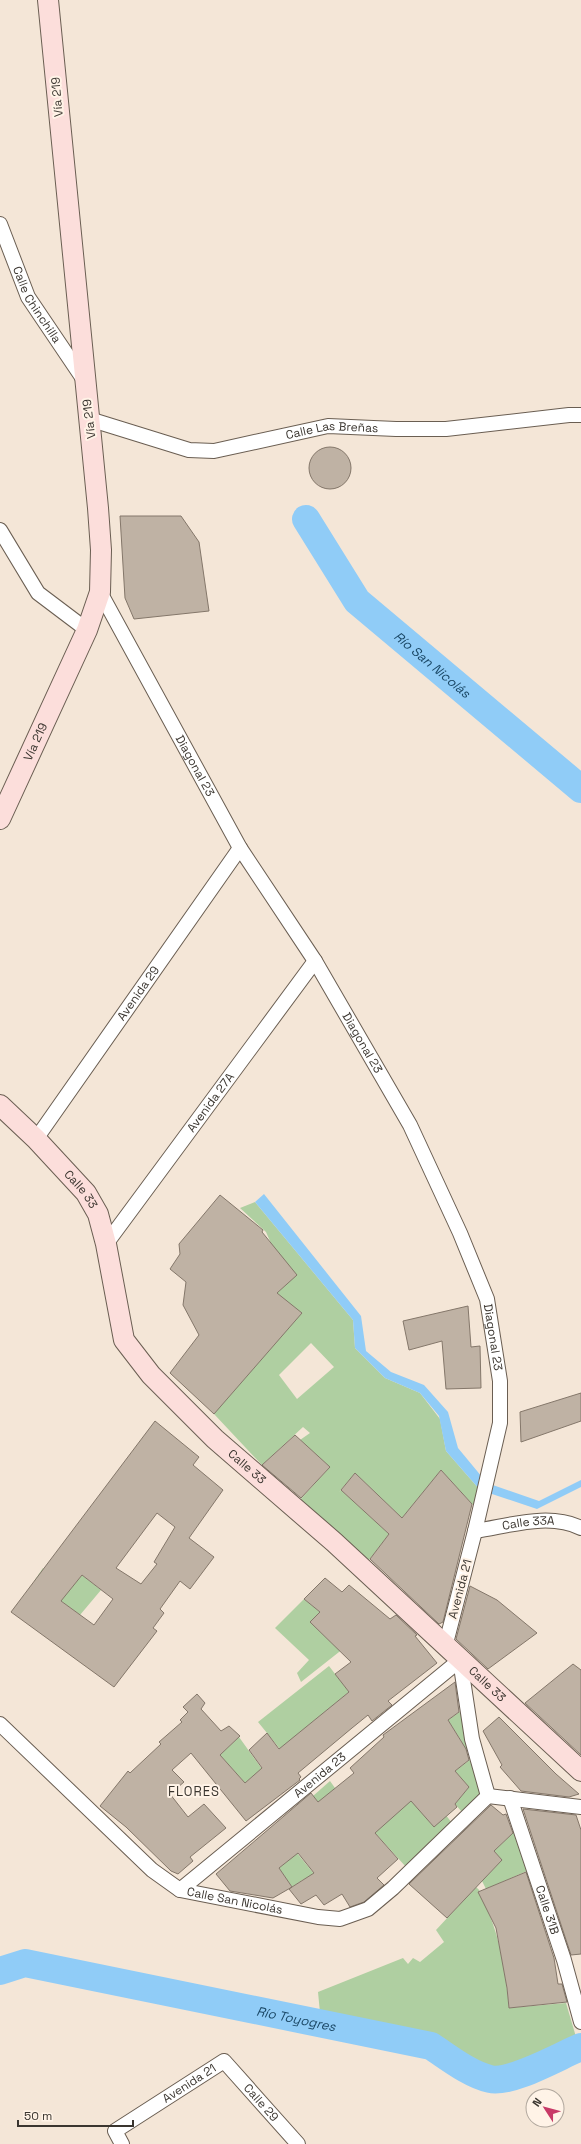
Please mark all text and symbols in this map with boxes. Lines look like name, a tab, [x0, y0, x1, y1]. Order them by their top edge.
street label: Vía 219	[47, 76, 67, 118]
street label: Calle Chinchilla	[9, 264, 65, 346]
street label: Vía 219	[79, 398, 99, 440]
street label: Calle Las Breñas	[284, 418, 379, 443]
water label: Río San Nicolás	[391, 627, 475, 702]
street label: Vía 219	[20, 720, 51, 763]
street label: Diagonal 23	[172, 732, 218, 799]
street label: Avenida 29	[113, 963, 163, 1024]
street label: Diagonal 23	[339, 1010, 386, 1076]
street label: Avenida 27A	[183, 1069, 238, 1135]
street label: Calle 33	[61, 1166, 101, 1211]
street label: Diagonal 23	[480, 1303, 506, 1372]
street label: Calle 33	[225, 1446, 269, 1488]
street label: Calle 33A	[501, 1512, 555, 1534]
street label: Avenida 21	[444, 1557, 476, 1621]
street label: Calle 33	[465, 1663, 509, 1705]
street label: Avenida 23	[290, 1749, 349, 1801]
district label: FLORES	[168, 1783, 220, 1800]
street label: Calle 31B	[532, 1883, 563, 1937]
street label: Calle San Nicolás	[186, 1884, 284, 1918]
water label: Río Toyogres	[255, 2002, 338, 2035]
street label: Avenida 21	[159, 2060, 219, 2107]
street label: Calle 29	[240, 2080, 282, 2125]
north arrow	[525, 2088, 565, 2128]
text: N	[529, 2095, 545, 2109]
scale bar	[18, 2102, 133, 2128]
text: 50 m	[24, 2108, 52, 2124]

